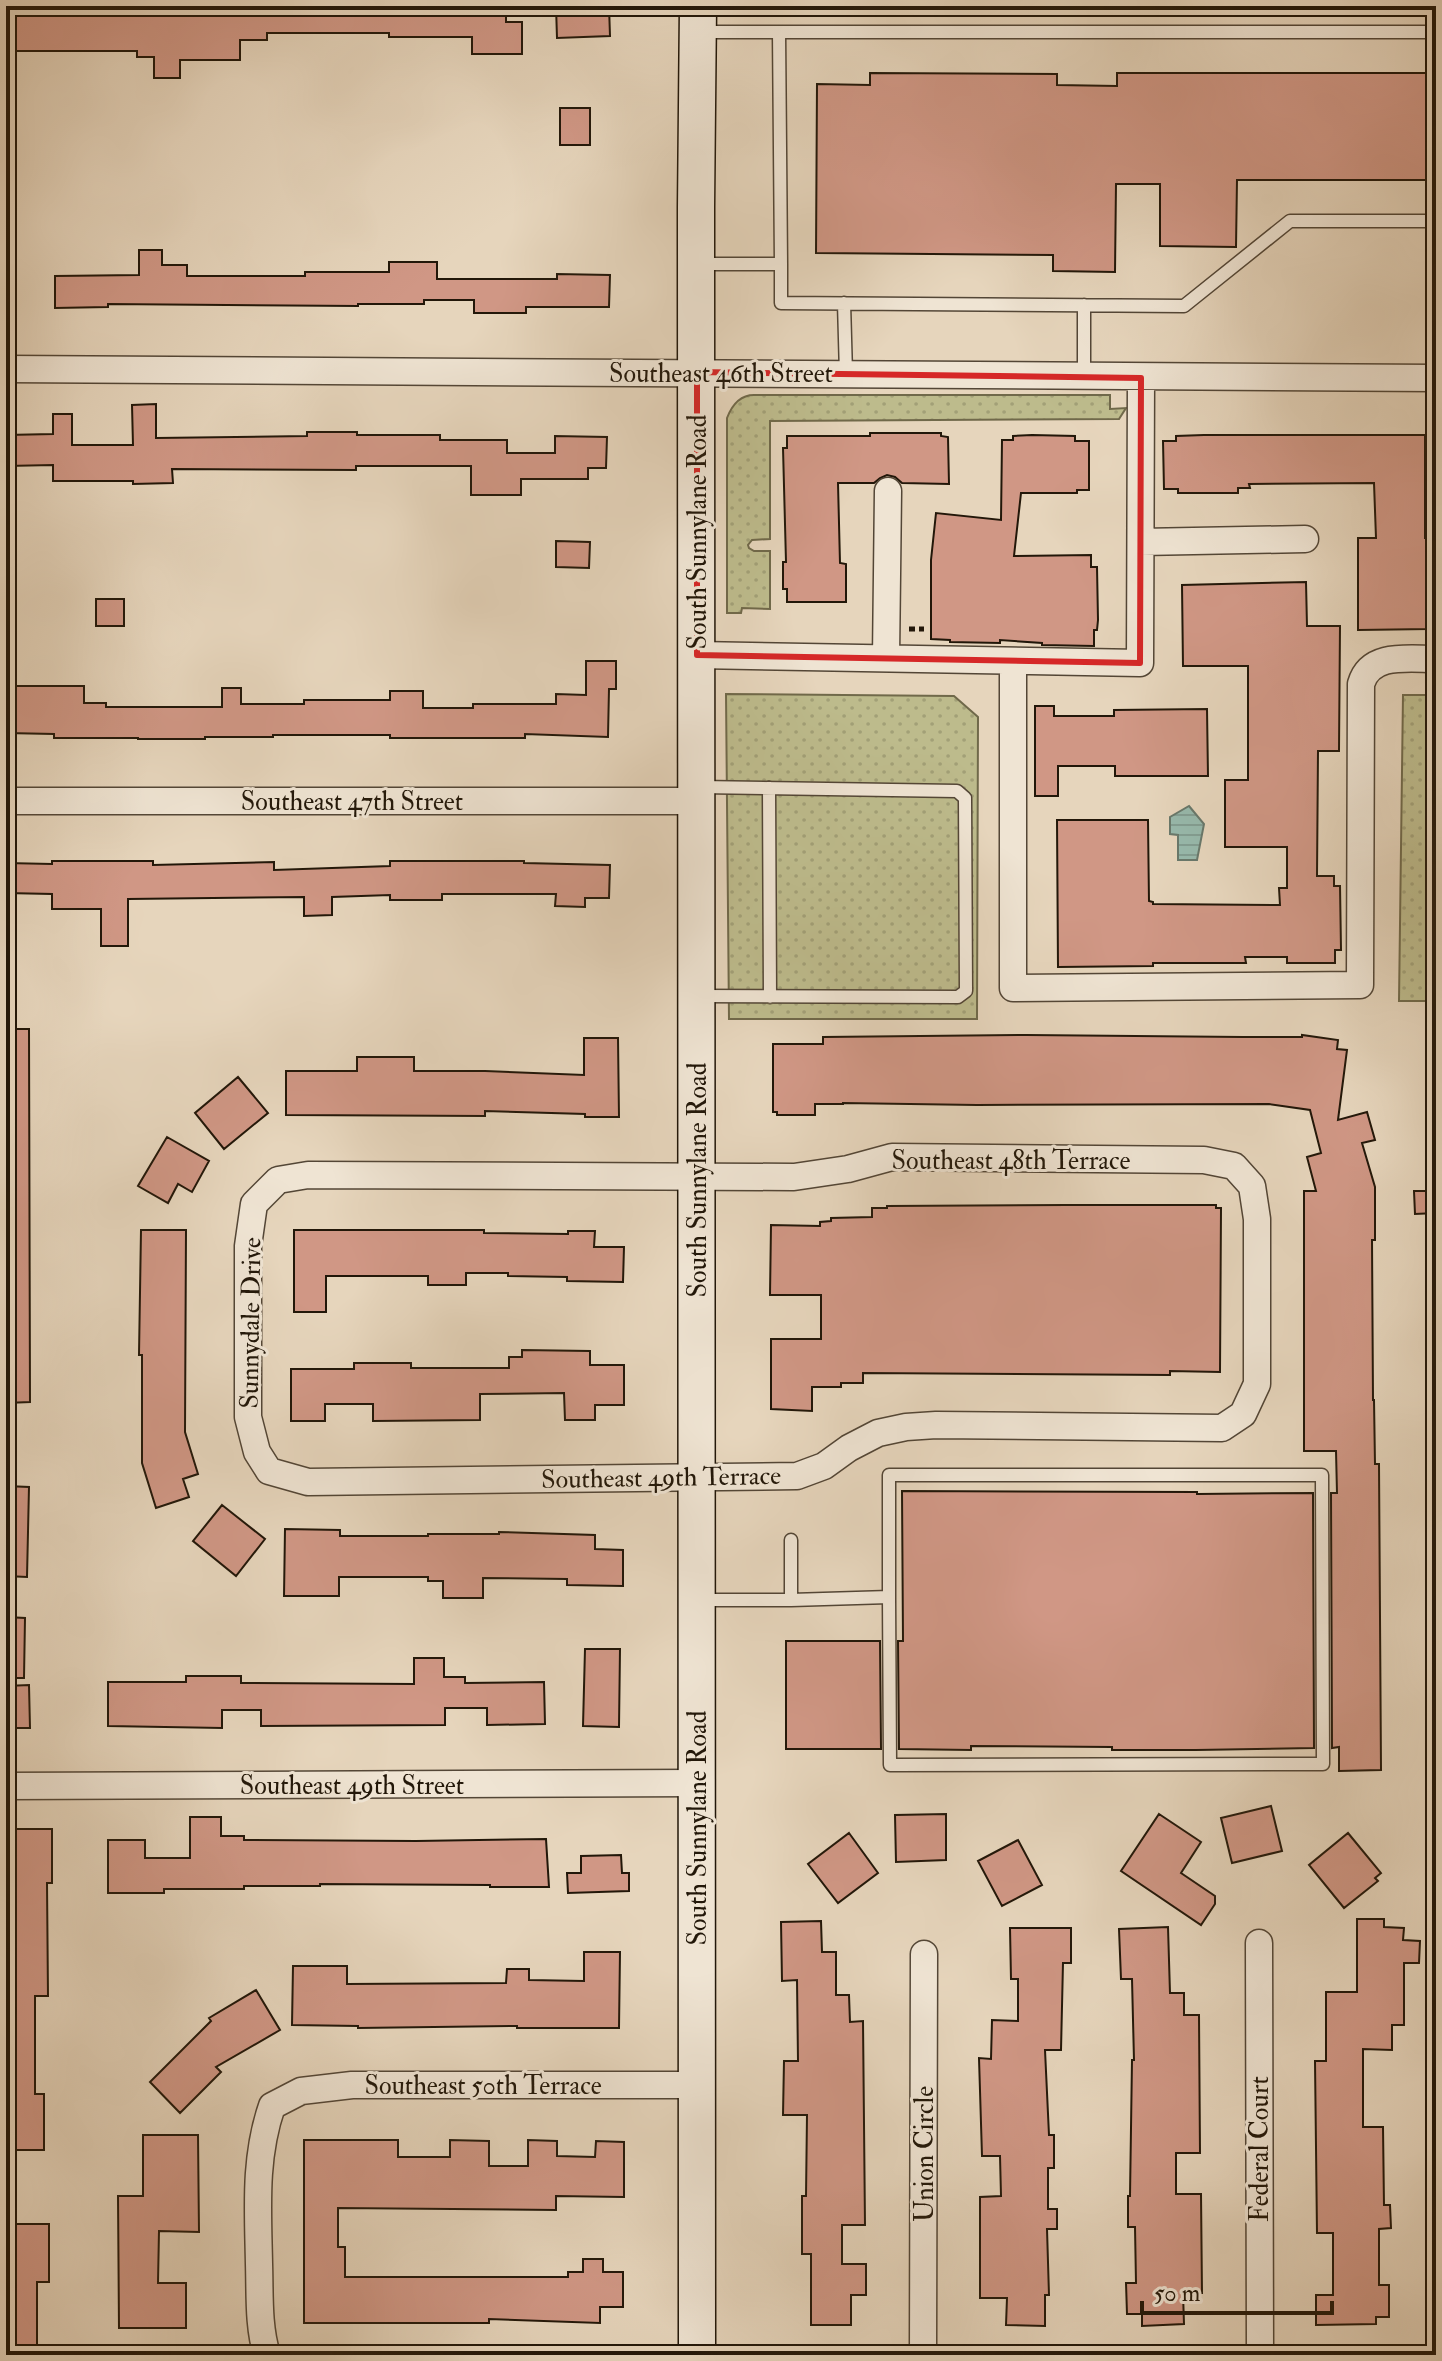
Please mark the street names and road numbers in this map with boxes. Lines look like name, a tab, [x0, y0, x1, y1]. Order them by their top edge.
street label: Southeast 46th Street	[609, 358, 833, 390]
street label: South Sunnylane Road	[682, 414, 714, 649]
street label: Southeast 47th Street	[241, 786, 463, 818]
street label: South Sunnylane Road	[682, 1062, 714, 1297]
street label: Southeast 48th Terrace	[892, 1145, 1131, 1177]
street label: Sunnydale Drive	[234, 1237, 268, 1409]
street label: Southeast 49th Terrace	[541, 1460, 781, 1496]
street label: South Sunnylane Road	[682, 1710, 714, 1945]
street label: Southeast 49th Street	[240, 1770, 464, 1802]
street label: Southeast 50th Terrace	[364, 2070, 602, 2102]
street label: Federal Court	[1244, 2076, 1276, 2222]
street label: Union Circle	[909, 2086, 941, 2222]

